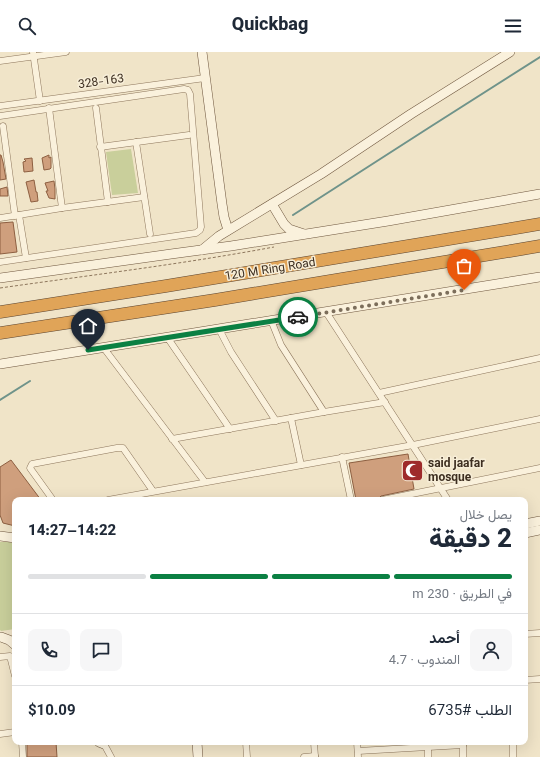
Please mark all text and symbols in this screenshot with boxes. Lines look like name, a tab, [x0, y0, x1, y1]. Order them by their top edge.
text: Quickbag	[232, 12, 308, 40]
icon: search	[16, 15, 38, 37]
icon: menu	[502, 15, 524, 37]
street label: 328-163	[77, 70, 125, 94]
pin	[447, 249, 481, 290]
street label: 120 M Ring Road	[224, 254, 317, 286]
icon: bag	[453, 255, 475, 277]
courier	[278, 297, 318, 337]
icon: car	[287, 306, 309, 328]
pin	[71, 309, 105, 350]
icon: home	[77, 315, 99, 337]
place label: said jaafar mosque	[428, 455, 485, 487]
mosque icon: said jaafar mosque	[400, 457, 426, 483]
text: يصل خلال	[460, 506, 512, 526]
text: 14:22–14:27	[28, 520, 116, 543]
text: 2 دقيقة	[429, 520, 512, 561]
text: في الطريق · 230 m	[412, 585, 512, 605]
text: أحمد	[429, 628, 460, 651]
button: phone	[28, 629, 70, 671]
button: chat	[80, 629, 122, 671]
button: person	[470, 629, 512, 671]
text: المندوب · 4.7	[389, 651, 460, 671]
text: $10.09	[28, 700, 76, 723]
text: الطلب #6735	[428, 700, 512, 723]

